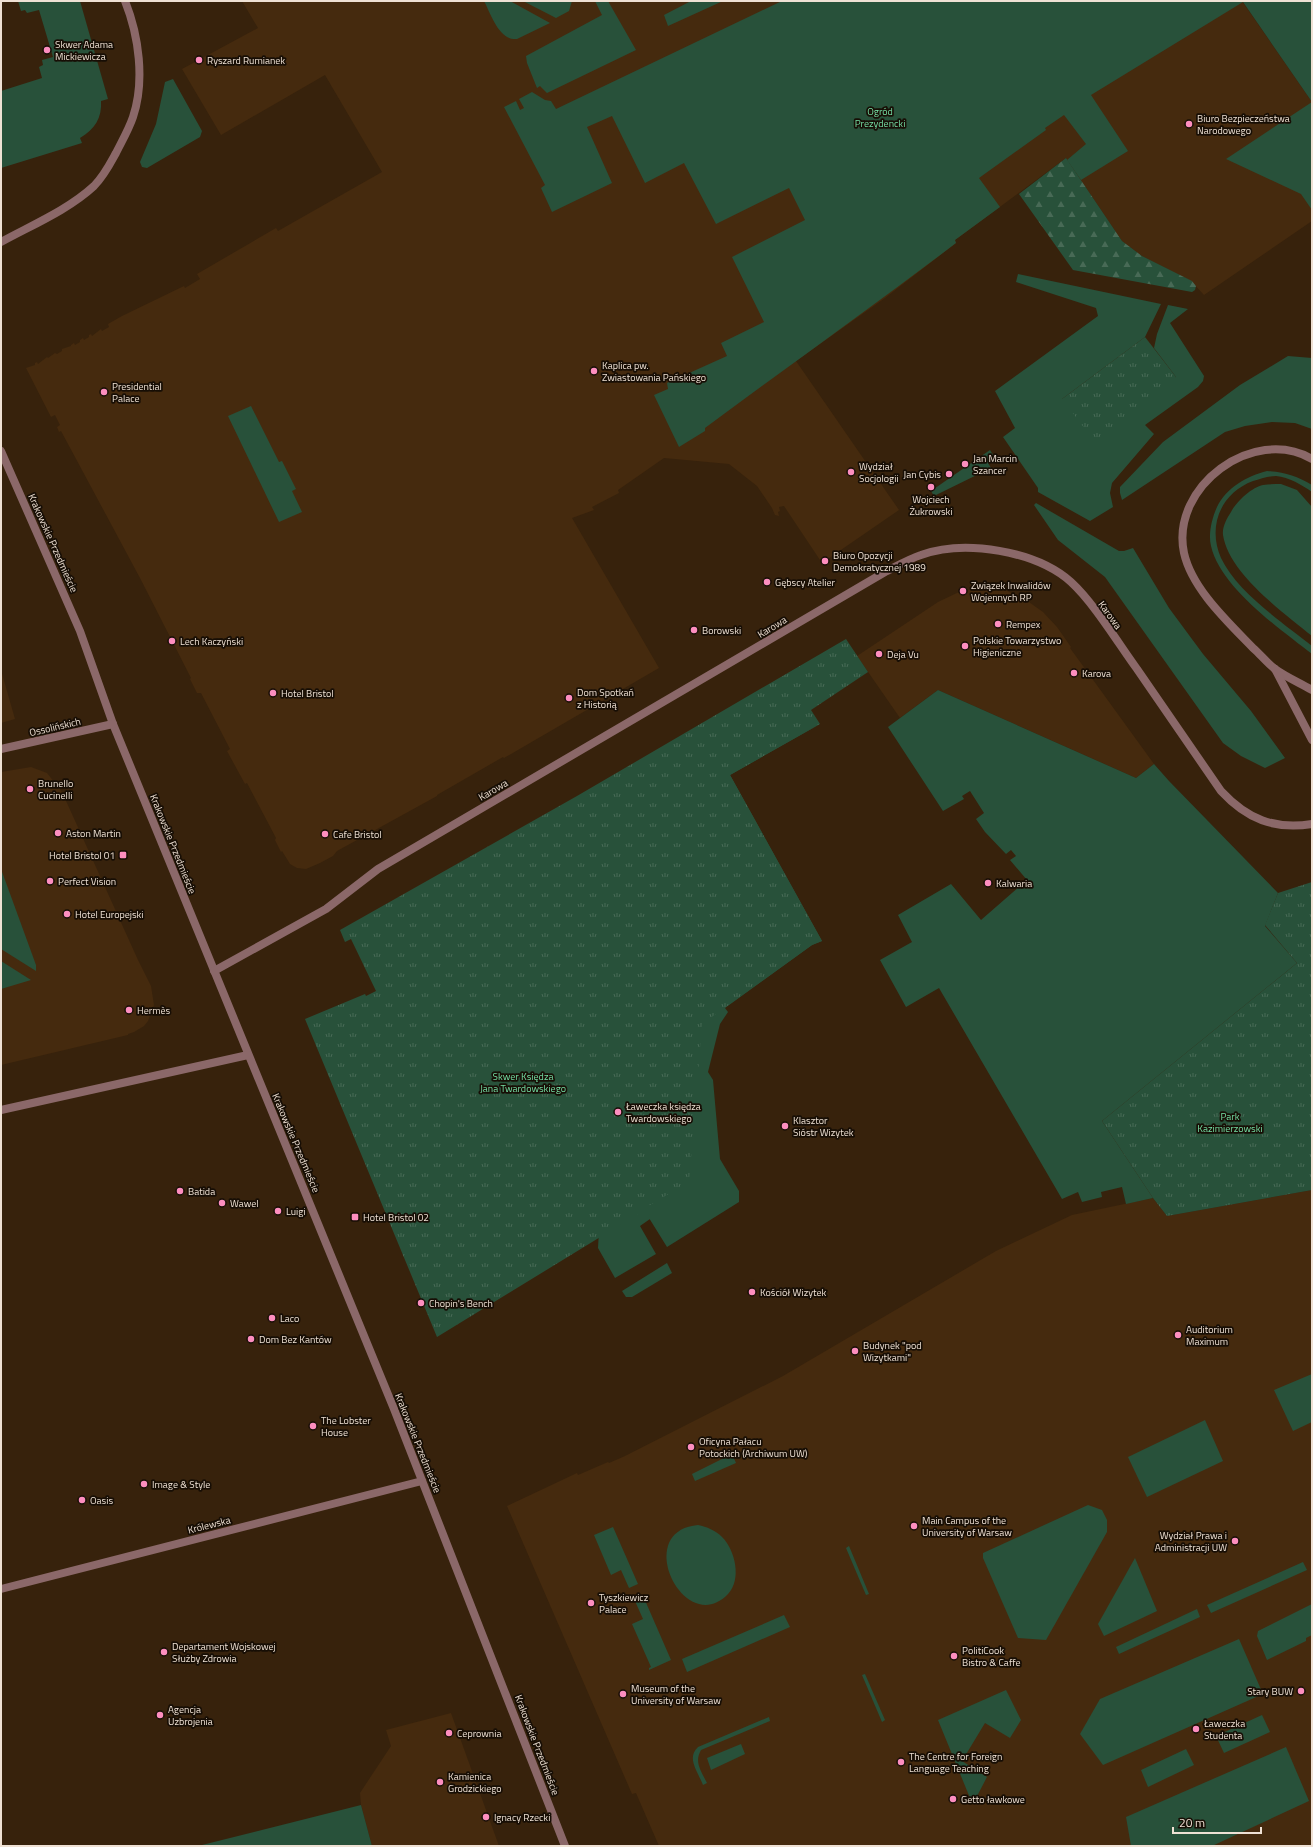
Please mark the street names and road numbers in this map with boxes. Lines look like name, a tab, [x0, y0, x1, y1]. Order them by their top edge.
street label: Krakowskie Przedmieście	[24, 491, 82, 595]
street label: Karowa	[1095, 598, 1125, 632]
street label: Karowa	[754, 612, 790, 642]
street label: Ossolińskich	[28, 714, 82, 740]
street label: Karowa	[475, 776, 511, 804]
street label: Krakowskie Przedmieście	[146, 792, 200, 896]
street label: Krakowskie Przedmieście	[268, 1091, 324, 1195]
street label: Krakowskie Przedmieście	[391, 1391, 445, 1495]
street label: Królewska	[186, 1512, 232, 1538]
street label: Krakowskie Przedmieście	[511, 1693, 563, 1797]

